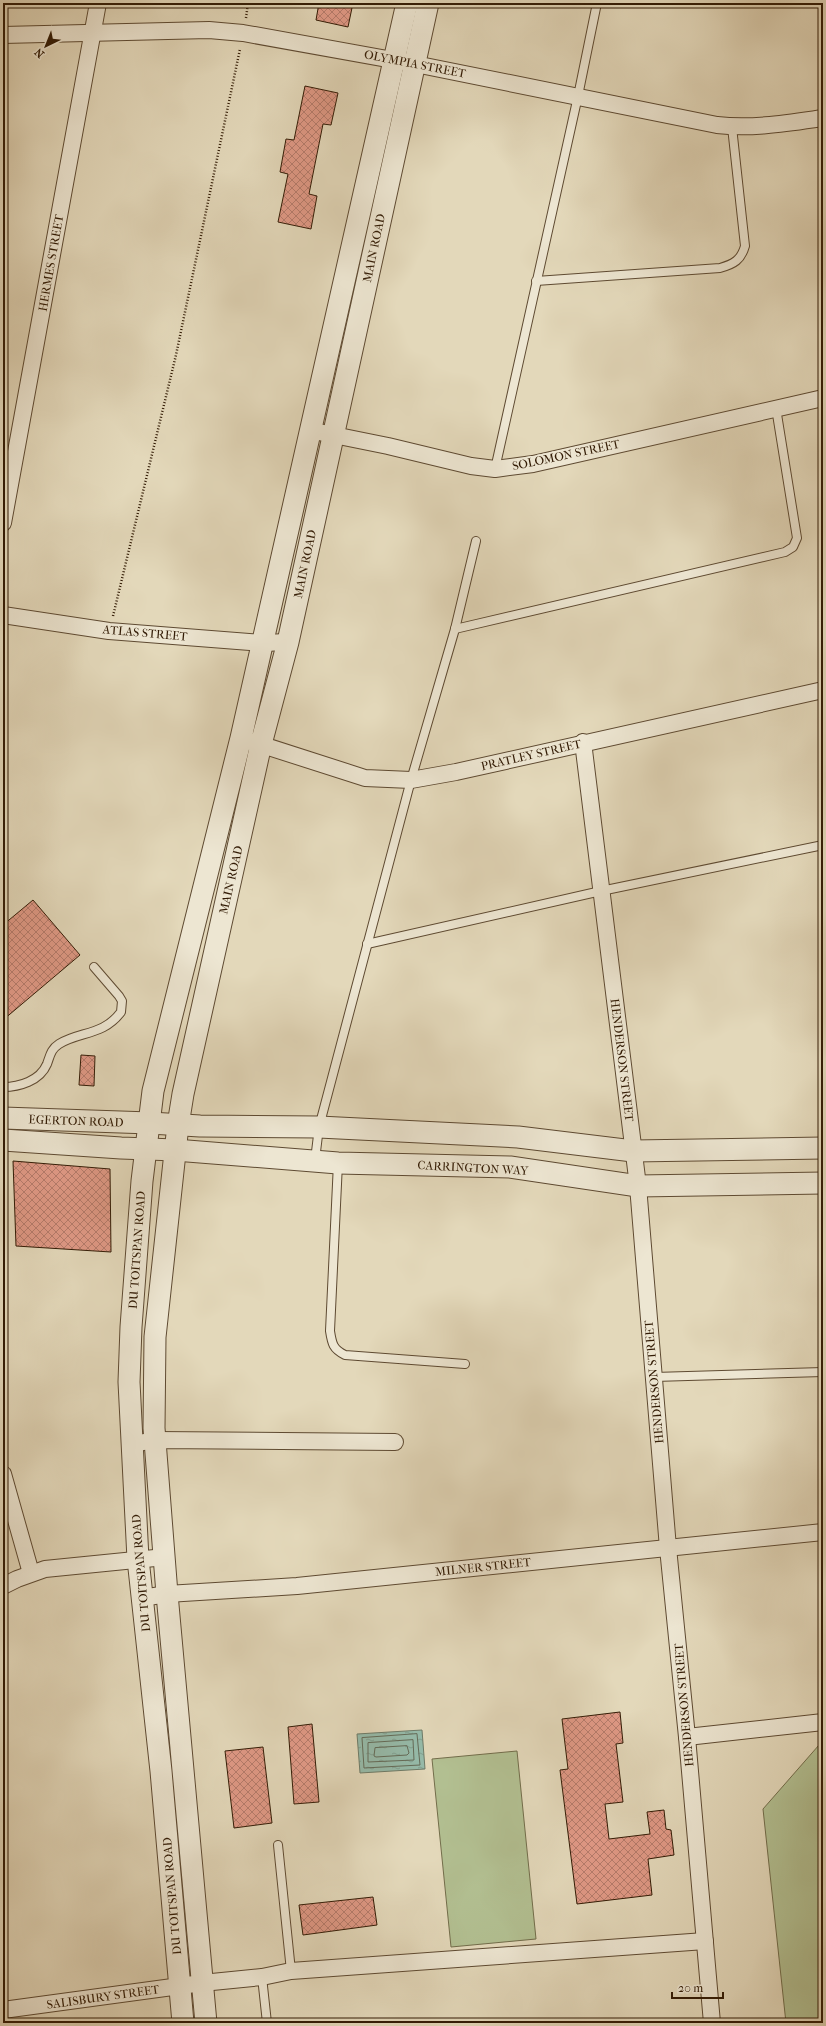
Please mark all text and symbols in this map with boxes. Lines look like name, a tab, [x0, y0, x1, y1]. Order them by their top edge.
north arrow	[26, 26, 66, 66]
text: N	[32, 45, 47, 61]
street label: OLYMPIA STREET	[363, 47, 468, 81]
street label: HERMES STREET	[36, 212, 67, 313]
street label: MAIN ROAD	[360, 212, 388, 284]
street label: SOLOMON STREET	[511, 437, 622, 473]
street label: MAIN ROAD	[291, 528, 319, 600]
street label: ATLAS STREET	[101, 622, 189, 644]
street label: PRATLEY STREET	[479, 736, 583, 773]
street label: MAIN ROAD	[216, 844, 246, 916]
street label: HENDERSON STREET	[608, 998, 637, 1123]
street label: EGERTON ROAD	[28, 1112, 124, 1130]
street label: CARRINGTON WAY	[417, 1158, 530, 1178]
street label: DU TOITSPAN ROAD	[126, 1191, 148, 1309]
street label: HENDERSON STREET	[642, 1319, 666, 1444]
street label: DU TOITSPAN ROAD	[129, 1514, 153, 1632]
street label: MILNER STREET	[434, 1555, 533, 1579]
street label: HENDERSON STREET	[672, 1642, 696, 1767]
street label: DU TOITSPAN ROAD	[160, 1837, 184, 1955]
scale bar	[672, 1974, 723, 2000]
text: 20 m	[678, 1981, 703, 1995]
street label: SALISBURY STREET	[46, 1982, 161, 2012]

